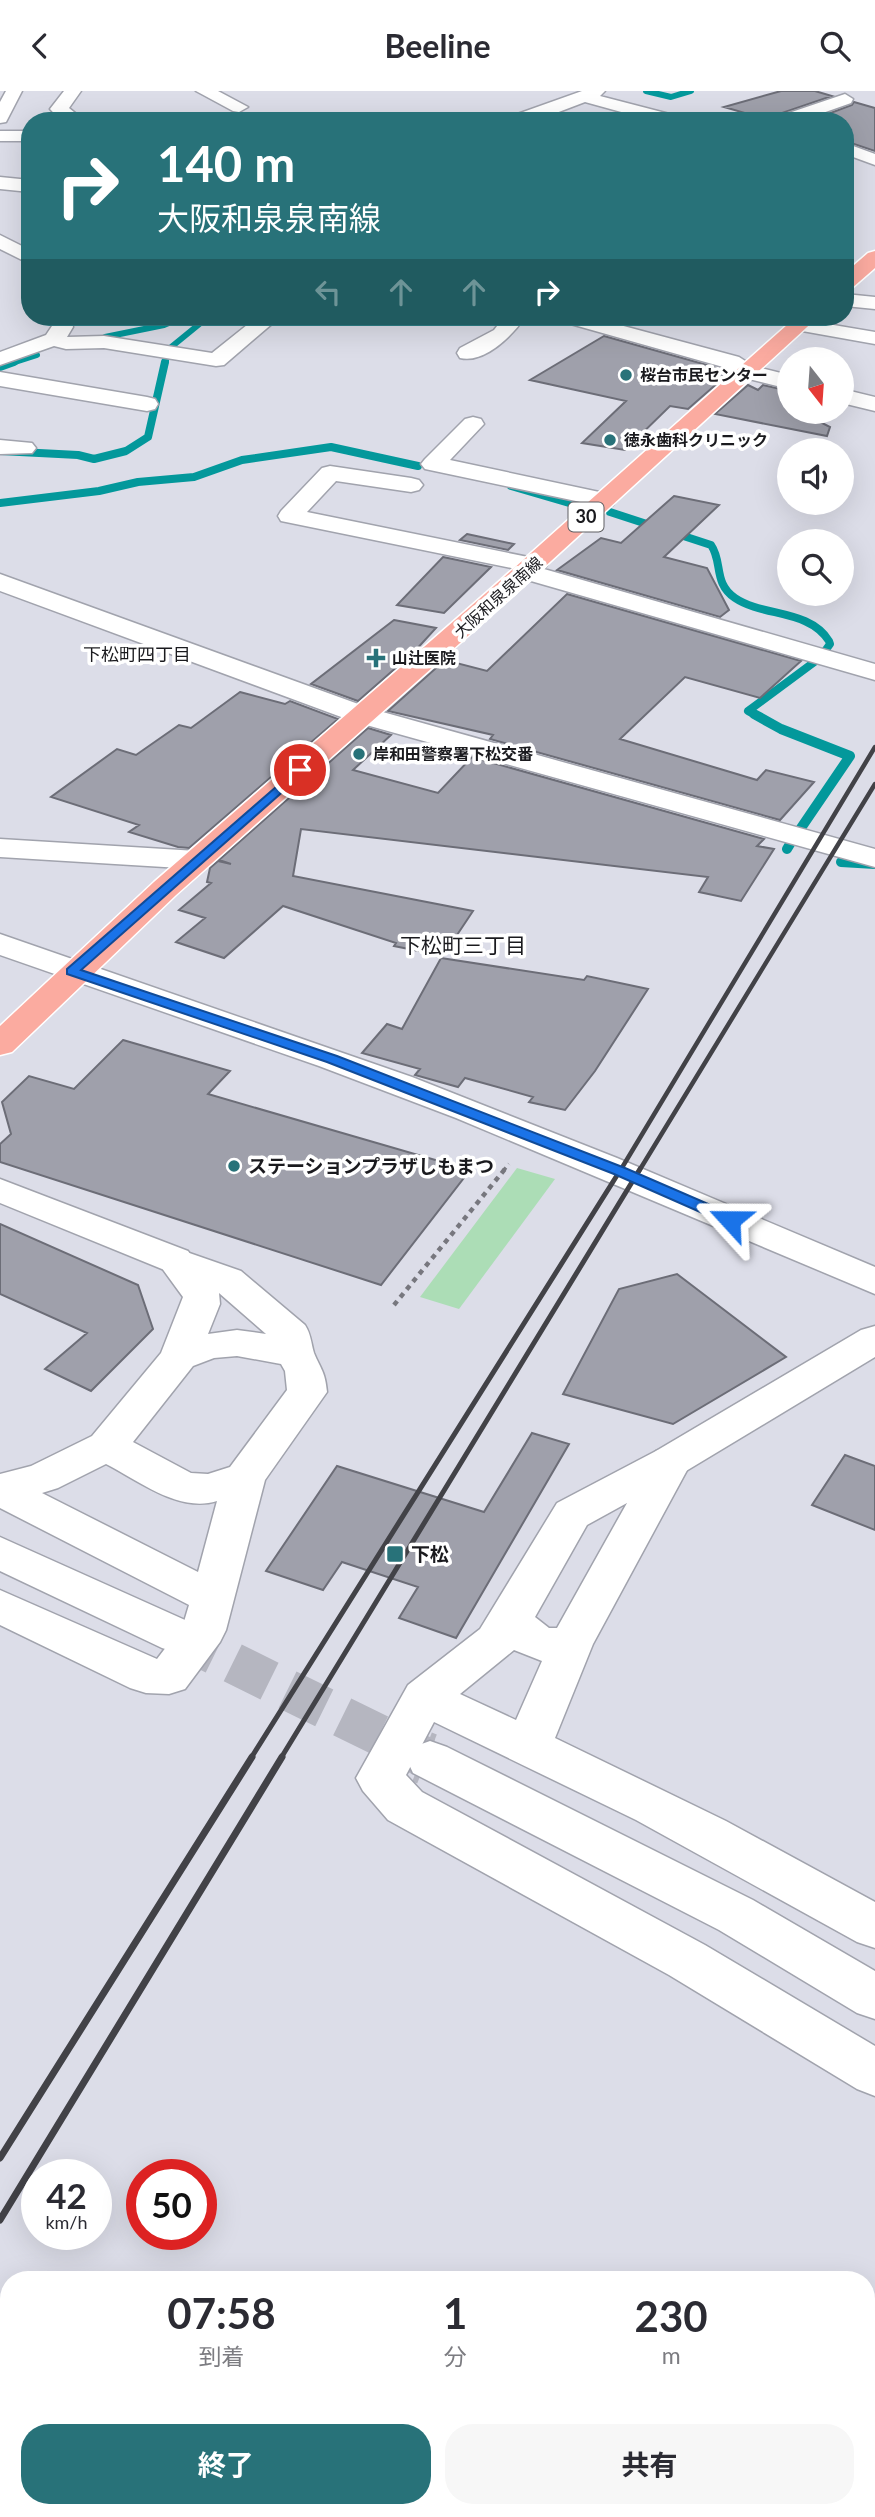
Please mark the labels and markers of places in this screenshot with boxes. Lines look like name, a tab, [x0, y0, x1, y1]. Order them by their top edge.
place label: 桜台市民センター	[640, 365, 768, 384]
marker: 桜台市民センター	[618, 367, 634, 383]
place label: 徳永歯科クリニック	[624, 430, 768, 449]
marker: 徳永歯科クリニック	[602, 432, 618, 448]
marker: 山辻医院	[366, 648, 386, 668]
place label: 山辻医院	[392, 648, 456, 667]
pin	[270, 740, 330, 800]
place label: 岸和田警察署下松交番	[373, 744, 533, 763]
marker: 岸和田警察署下松交番	[351, 746, 367, 762]
place label: ステーションプラザしもまつ	[248, 1154, 494, 1177]
marker: ステーションプラザしもまつ	[226, 1158, 242, 1174]
place label: 下松	[411, 1542, 449, 1565]
marker: 下松	[385, 1544, 405, 1564]

